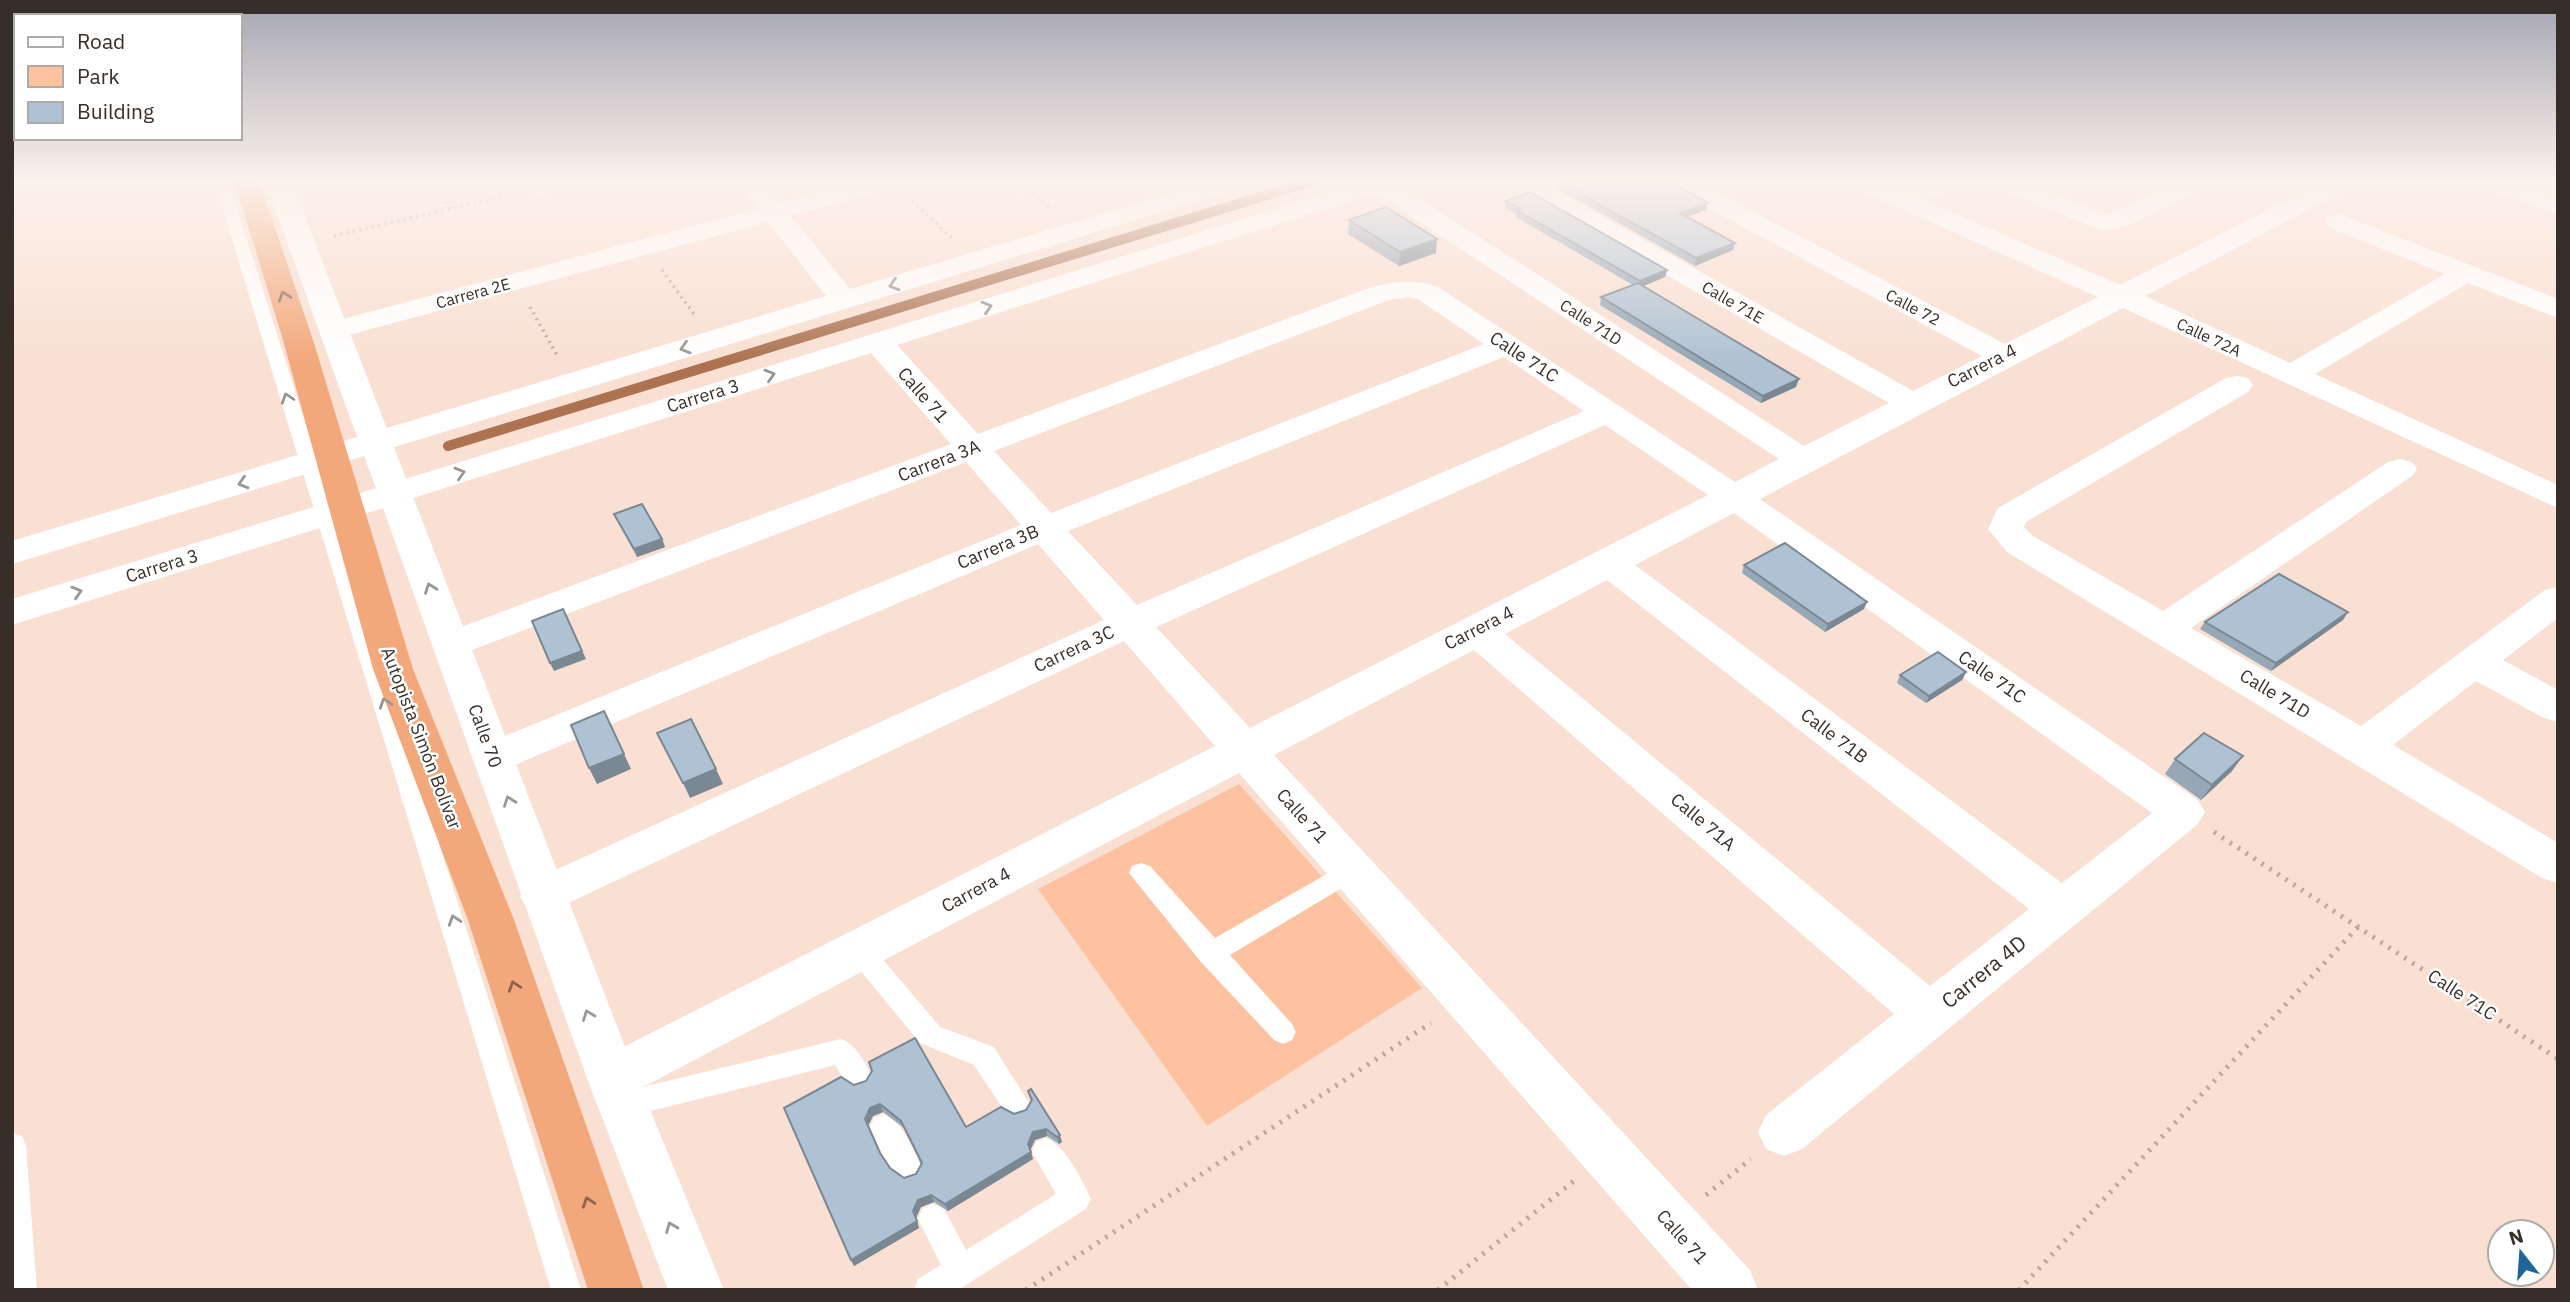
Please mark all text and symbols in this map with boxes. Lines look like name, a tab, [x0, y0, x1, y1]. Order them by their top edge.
legend	[14, 14, 242, 140]
text: Road	[77, 27, 125, 55]
text: Park	[77, 62, 120, 90]
text: Building	[77, 97, 154, 125]
street label: Carrera 2E	[434, 274, 512, 312]
one-way arrow	[888, 276, 900, 291]
street label: Calle 71E	[1698, 276, 1768, 328]
street label: Calle 72	[1882, 284, 1944, 330]
one-way arrow	[278, 291, 292, 303]
street label: Calle 71D	[1556, 295, 1626, 349]
one-way arrow	[981, 301, 993, 315]
street label: Calle 72A	[2173, 313, 2245, 361]
street label: Calle 71C	[1486, 326, 1563, 387]
street label: Carrera 4	[1943, 338, 2021, 393]
one-way arrow	[679, 340, 691, 355]
street label: Calle 71	[893, 362, 954, 427]
one-way arrow	[764, 369, 776, 383]
street label: Carrera 3	[664, 374, 742, 417]
one-way arrow	[281, 392, 296, 404]
street label: Carrera 3A	[894, 434, 984, 487]
one-way arrow	[454, 466, 466, 481]
one-way arrow	[237, 474, 249, 489]
street label: Carrera 3B	[953, 519, 1042, 574]
street label: Carrera 3	[123, 544, 201, 587]
one-way arrow	[424, 582, 438, 594]
one-way arrow	[71, 586, 83, 600]
street label: Carrera 4	[1440, 600, 1518, 655]
street label: Carrera 3C	[1030, 620, 1118, 677]
street label: Autopista Simón Bolívar	[376, 644, 467, 832]
street label: Calle 71C	[1954, 645, 2031, 708]
street label: Calle 71D	[2236, 664, 2315, 724]
one-way arrow	[379, 698, 393, 710]
street label: Calle 70	[463, 701, 508, 771]
street label: Calle 71B	[1796, 703, 1872, 768]
street label: Calle 71	[1272, 783, 1333, 848]
street label: Calle 71A	[1666, 788, 1741, 856]
one-way arrow	[503, 796, 517, 808]
street label: Carrera 4	[937, 862, 1014, 917]
one-way arrow	[448, 915, 462, 927]
street label: Carrera 4D	[1935, 928, 2032, 1014]
street label: Calle 71C	[2424, 964, 2501, 1025]
one-way arrow	[508, 981, 522, 993]
one-way arrow	[582, 1009, 596, 1021]
one-way arrow	[581, 1196, 596, 1208]
street label: Calle 71	[1652, 1204, 1713, 1269]
north arrow	[2486, 1218, 2556, 1288]
one-way arrow	[665, 1221, 679, 1233]
text: N	[2506, 1223, 2526, 1250]

